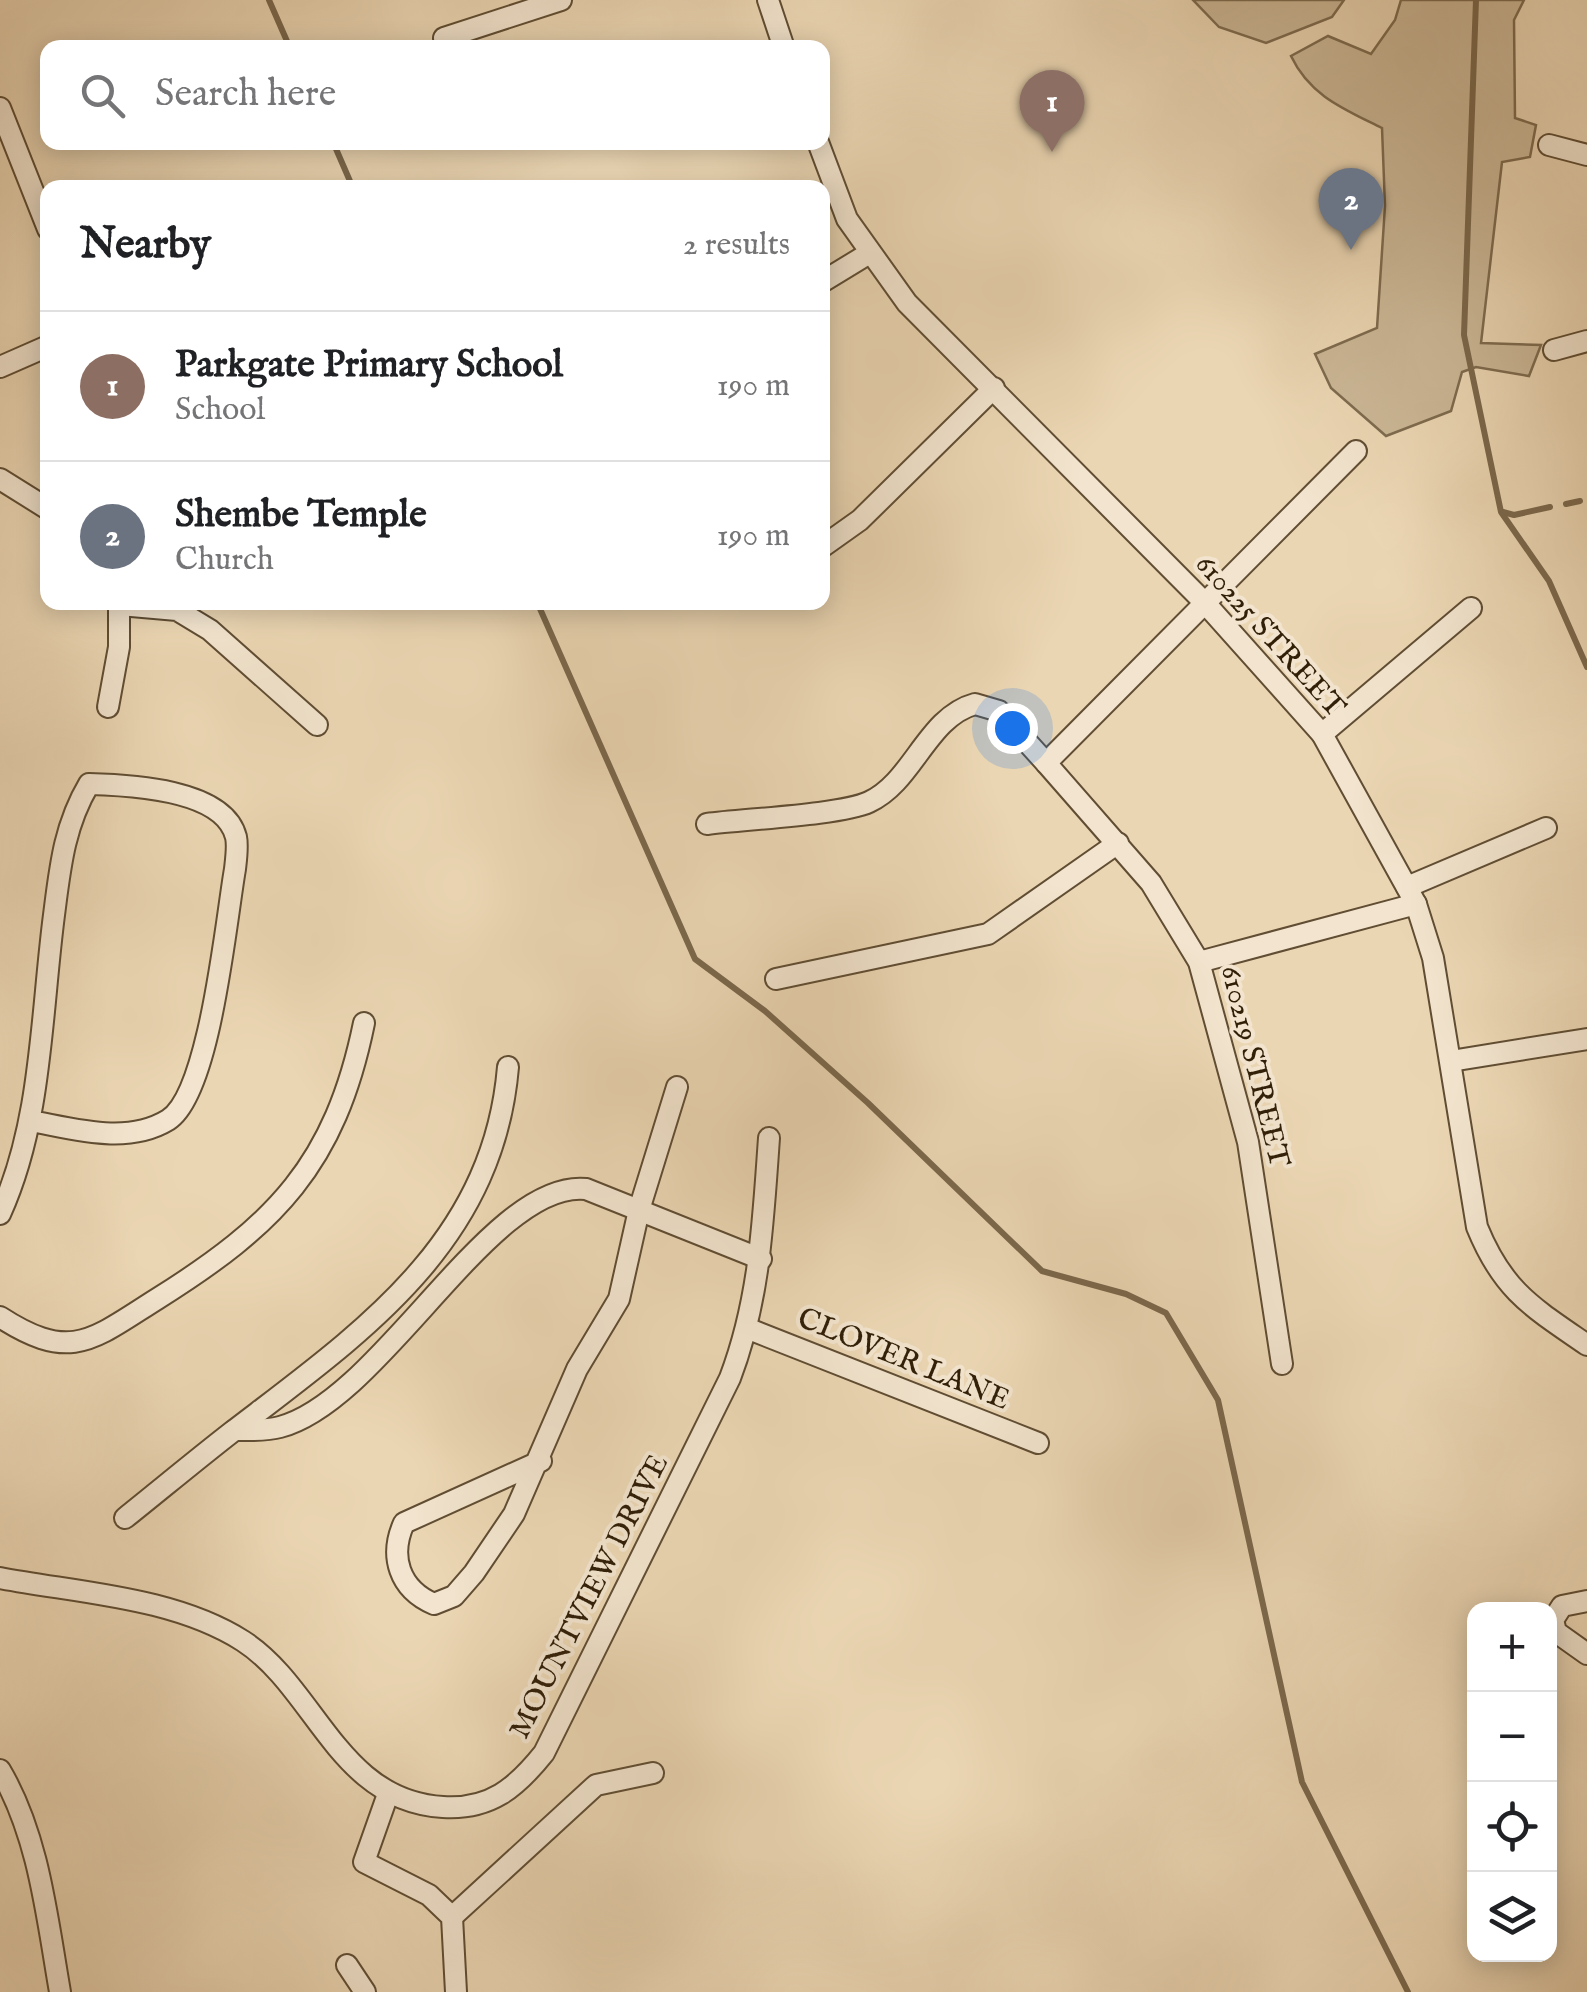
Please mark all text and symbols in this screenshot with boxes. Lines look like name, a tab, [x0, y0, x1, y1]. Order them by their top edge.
search box	[40, 40, 830, 150]
icon: search	[75, 68, 130, 123]
pin: 1	[1020, 70, 1084, 152]
text: Search here	[155, 71, 336, 119]
pin: 2	[1318, 168, 1384, 250]
text: Nearby	[80, 219, 211, 272]
text: 2 results	[683, 225, 790, 266]
text: Parkgate Primary School	[175, 342, 563, 390]
text: 1	[107, 366, 118, 407]
text: 190 m	[717, 366, 790, 407]
text: School	[175, 390, 265, 431]
text: Shembe Temple	[175, 492, 427, 540]
text: 2	[105, 516, 120, 557]
text: 190 m	[717, 516, 790, 557]
text: Church	[175, 540, 274, 581]
street label: 610225 STREET	[1186, 547, 1353, 726]
your location	[987, 703, 1038, 754]
street label: 610219 STREET	[1211, 962, 1298, 1171]
street label: CLOVER LANE	[792, 1300, 1015, 1420]
street label: MOUNTVIEW DRIVE	[502, 1448, 678, 1745]
map controls	[1467, 1602, 1557, 1962]
button: +	[1467, 1602, 1557, 1692]
button: −	[1467, 1692, 1557, 1782]
button: locate	[1467, 1782, 1557, 1872]
button: layers	[1467, 1872, 1557, 1962]

